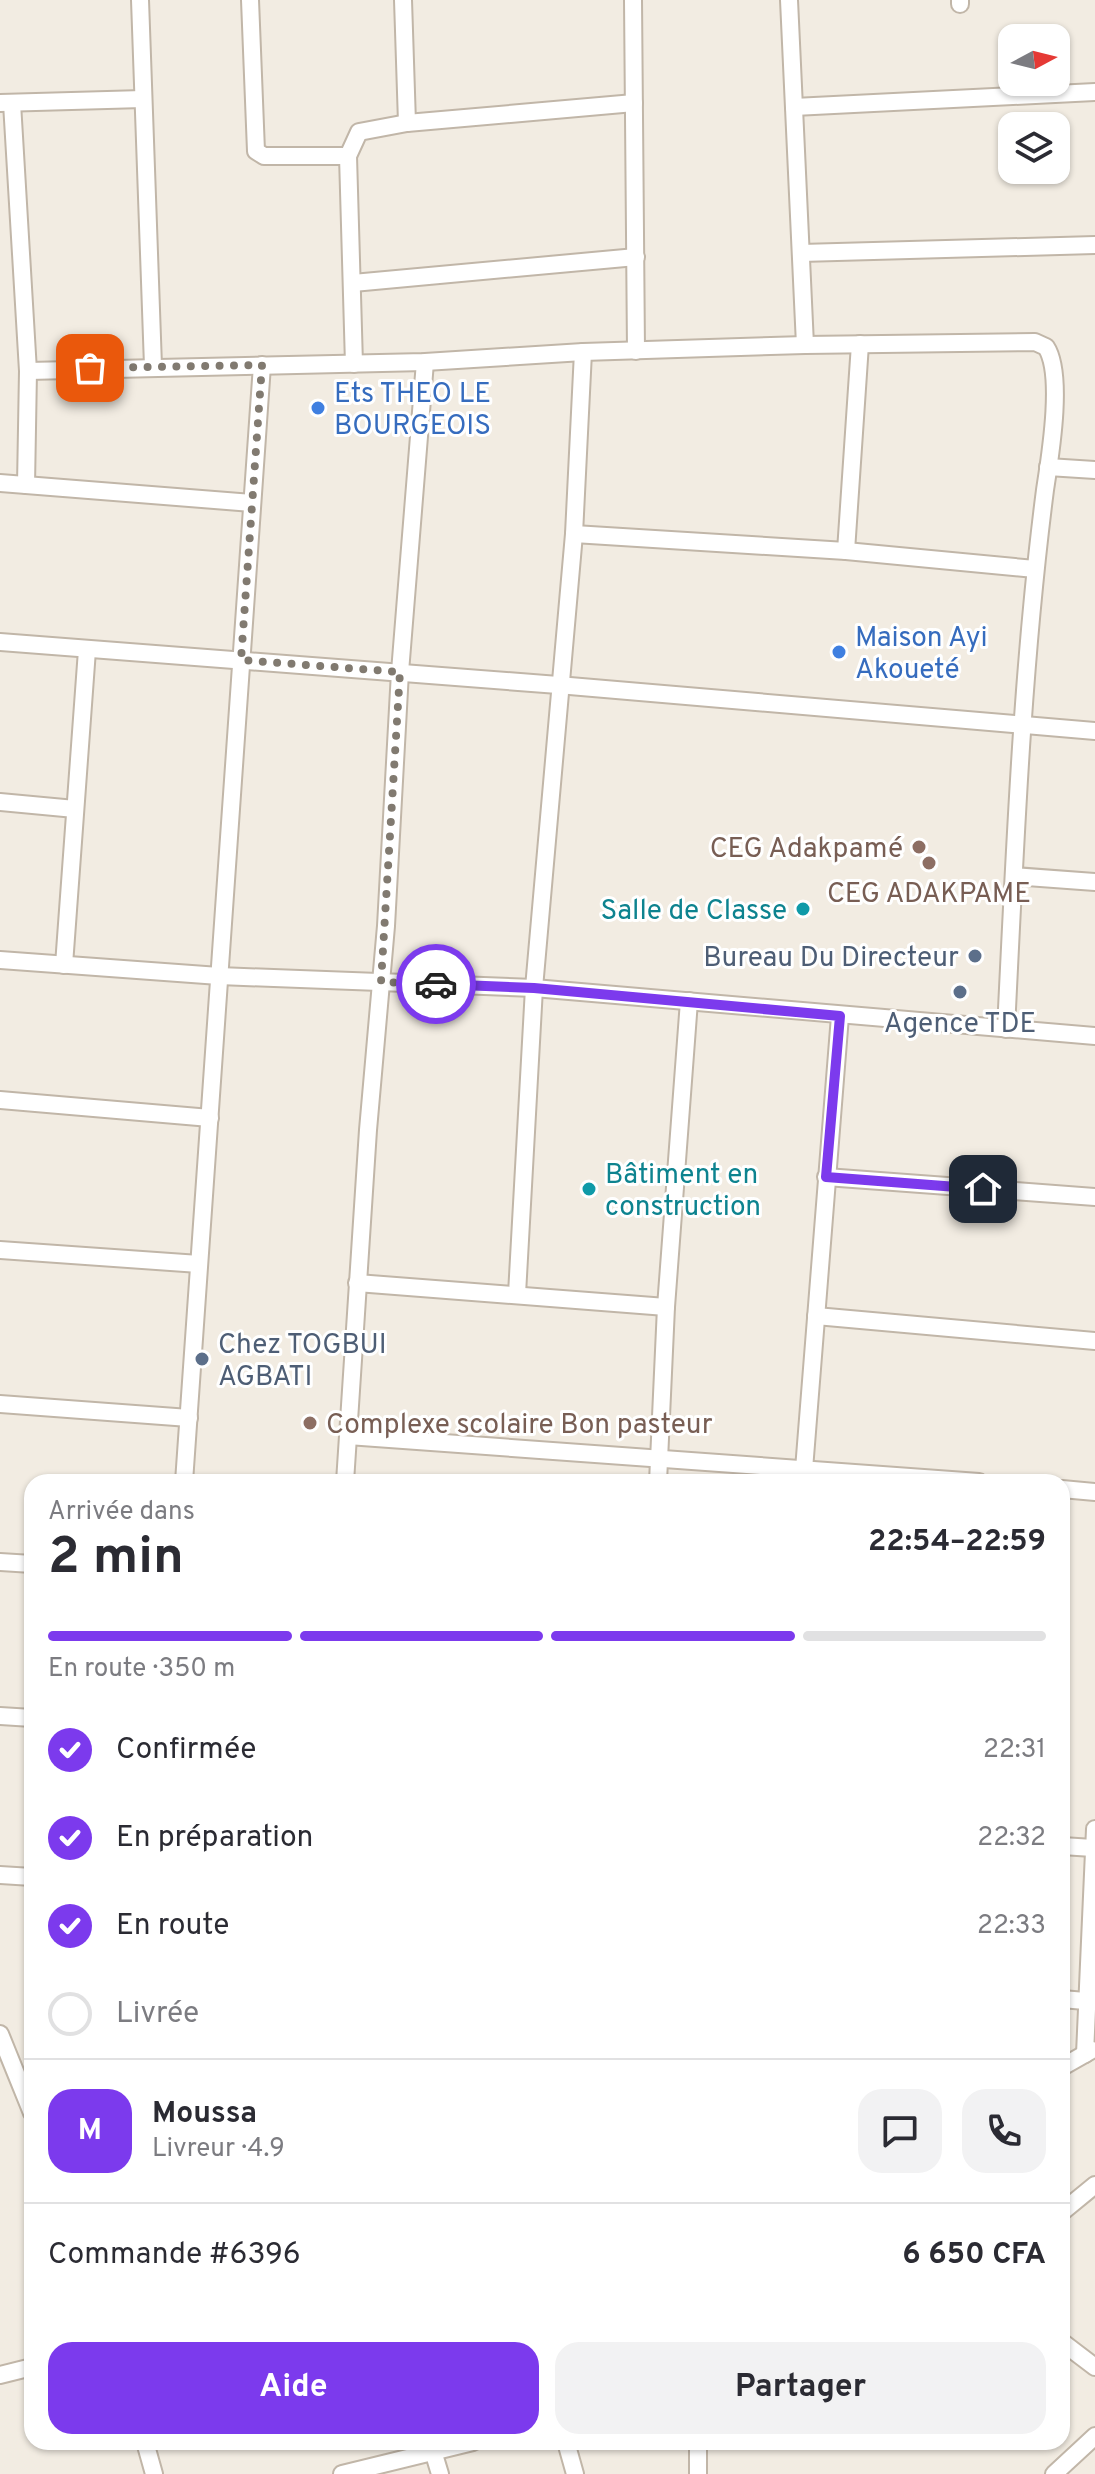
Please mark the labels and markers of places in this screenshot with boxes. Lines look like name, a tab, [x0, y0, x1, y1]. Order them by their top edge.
pin	[56, 334, 124, 402]
place label: Ets THEO LE BOURGEOIS	[334, 377, 491, 445]
marker: Ets THEO LE BOURGEOIS	[309, 399, 327, 417]
place label: Maison Ayi Akoueté	[855, 621, 988, 689]
marker: Maison Ayi Akoueté	[830, 643, 848, 661]
place label: CEG Adakpamé	[710, 832, 903, 868]
marker: CEG Adakpamé	[910, 838, 928, 856]
marker: CEG ADAKPAME	[920, 854, 938, 872]
place label: CEG ADAKPAME	[827, 877, 1031, 913]
place label: Salle de Classe	[601, 894, 787, 930]
marker: Salle de Classe	[794, 900, 812, 918]
place label: Bureau Du Directeur	[703, 941, 959, 977]
marker: Bureau Du Directeur	[966, 947, 984, 965]
marker: Agence TDE	[951, 983, 969, 1001]
place label: Agence TDE	[884, 1007, 1036, 1043]
pin	[949, 1155, 1017, 1223]
place label: Bâtiment en construction	[605, 1158, 761, 1226]
marker: Bâtiment en construction	[580, 1180, 598, 1198]
place label: Chez TOGBUI AGBATI	[218, 1328, 387, 1396]
marker: Chez TOGBUI AGBATI	[193, 1350, 211, 1368]
place label: Complexe scolaire Bon pasteur	[326, 1408, 713, 1444]
marker: Complexe scolaire Bon pasteur	[301, 1414, 319, 1432]

